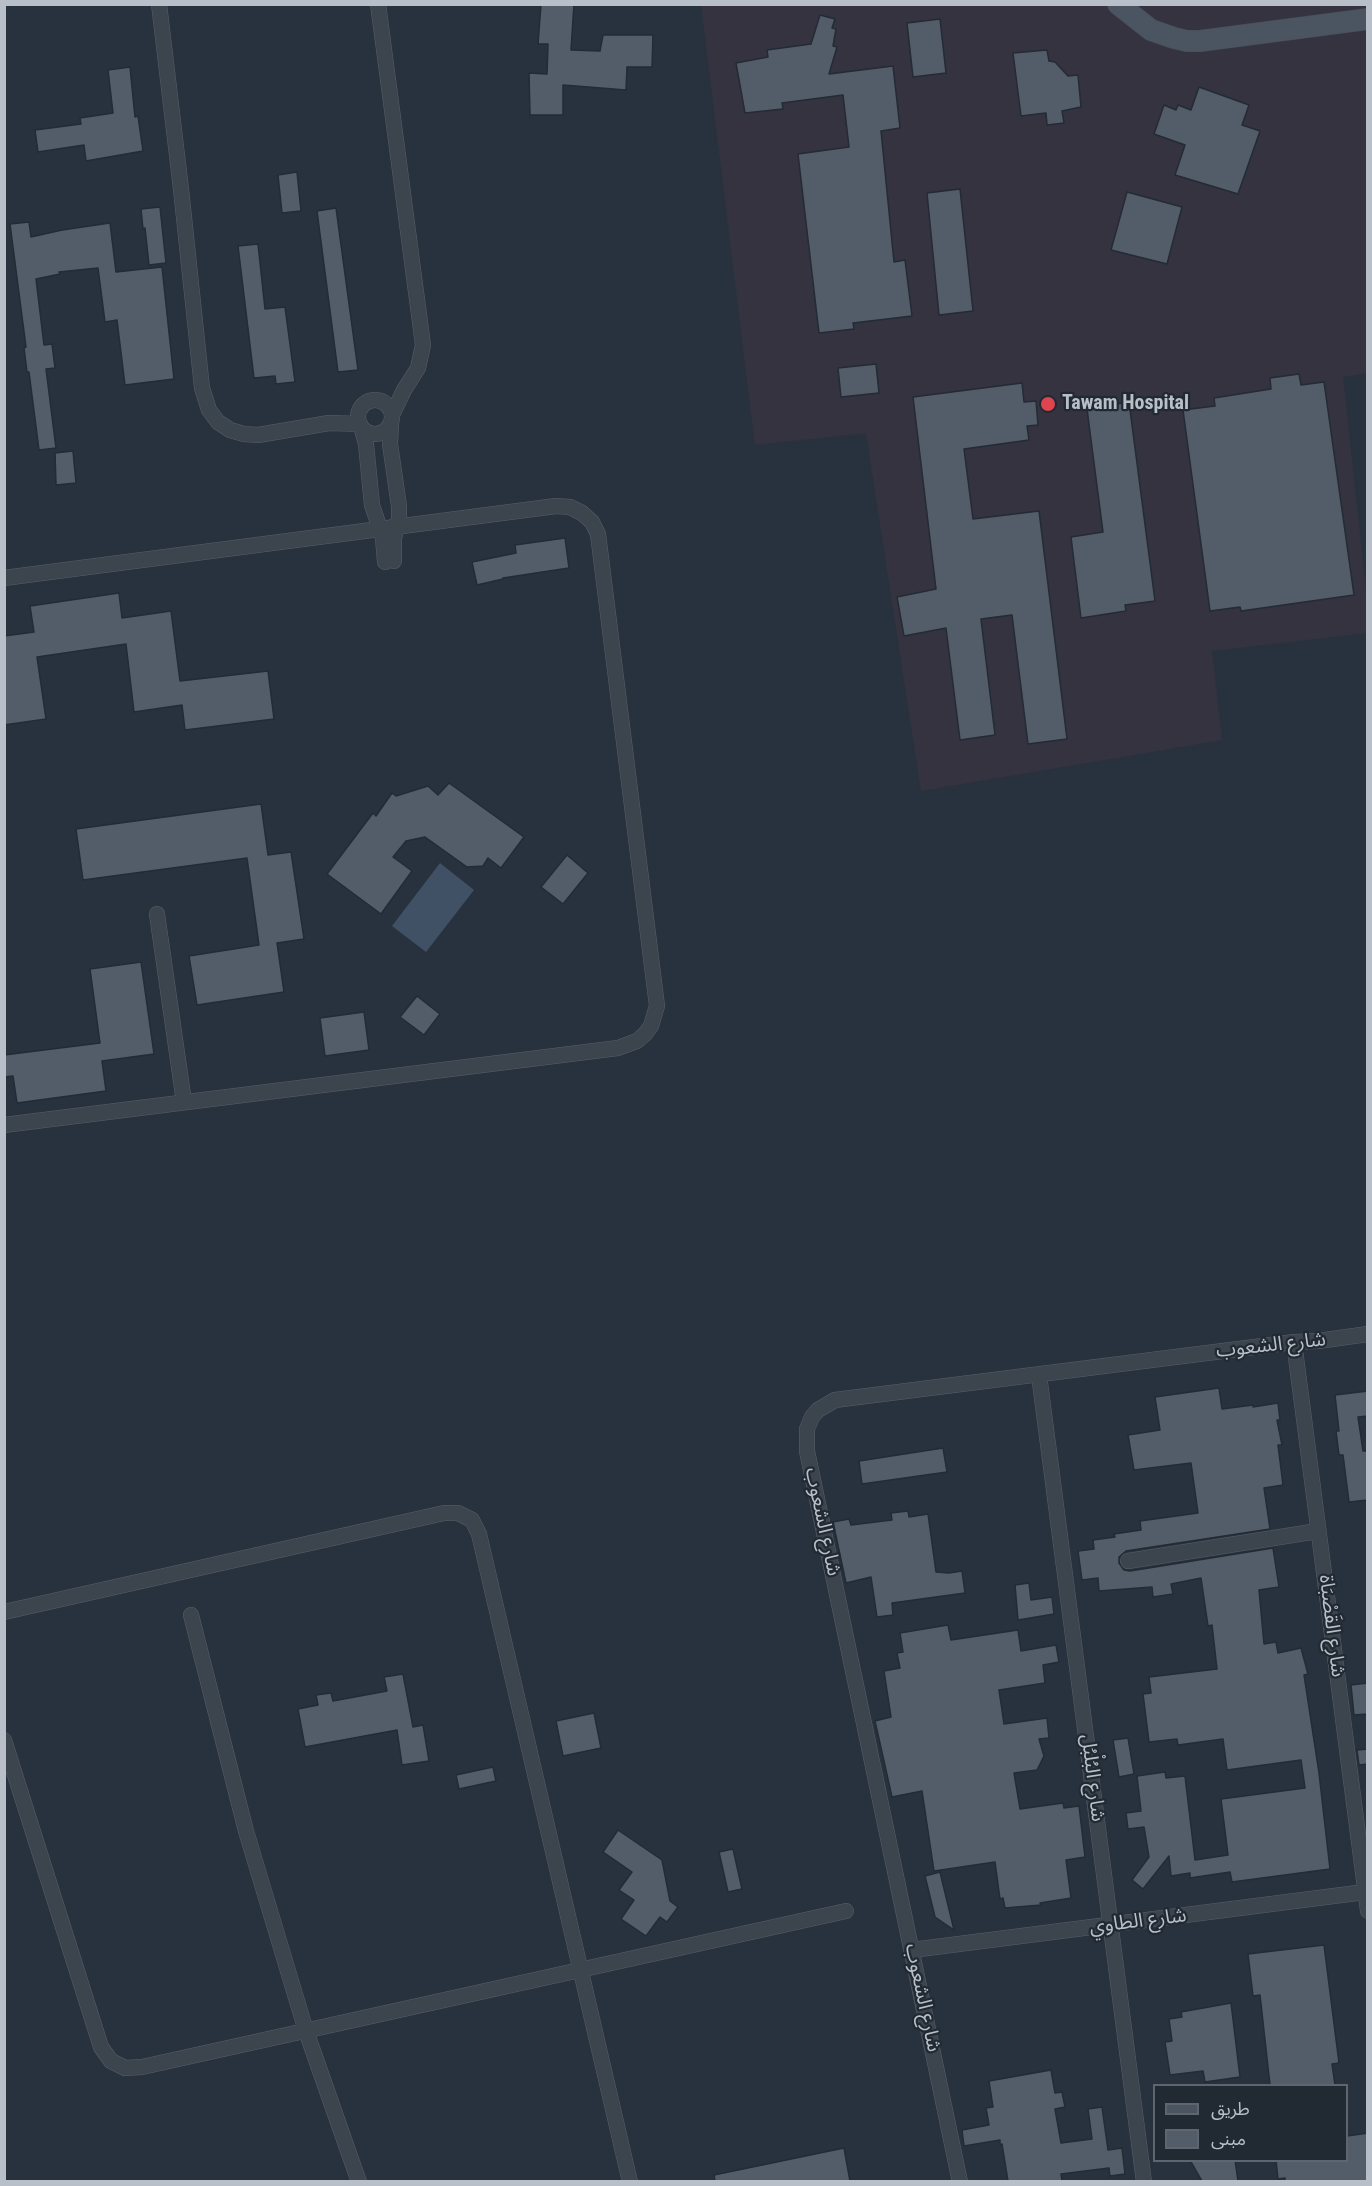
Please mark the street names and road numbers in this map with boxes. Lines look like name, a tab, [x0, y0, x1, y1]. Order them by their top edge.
street label: شارع الشعوب	[1215, 1328, 1327, 1364]
street label: شارع الشعوب	[799, 1466, 845, 1578]
street label: شارع القَصْبَاة	[1313, 1573, 1349, 1679]
street label: شارع البُلْبُل	[1075, 1733, 1109, 1823]
street label: شارع الطاوي	[1088, 1904, 1188, 1940]
street label: شارع الشعوب	[899, 1942, 945, 2054]

